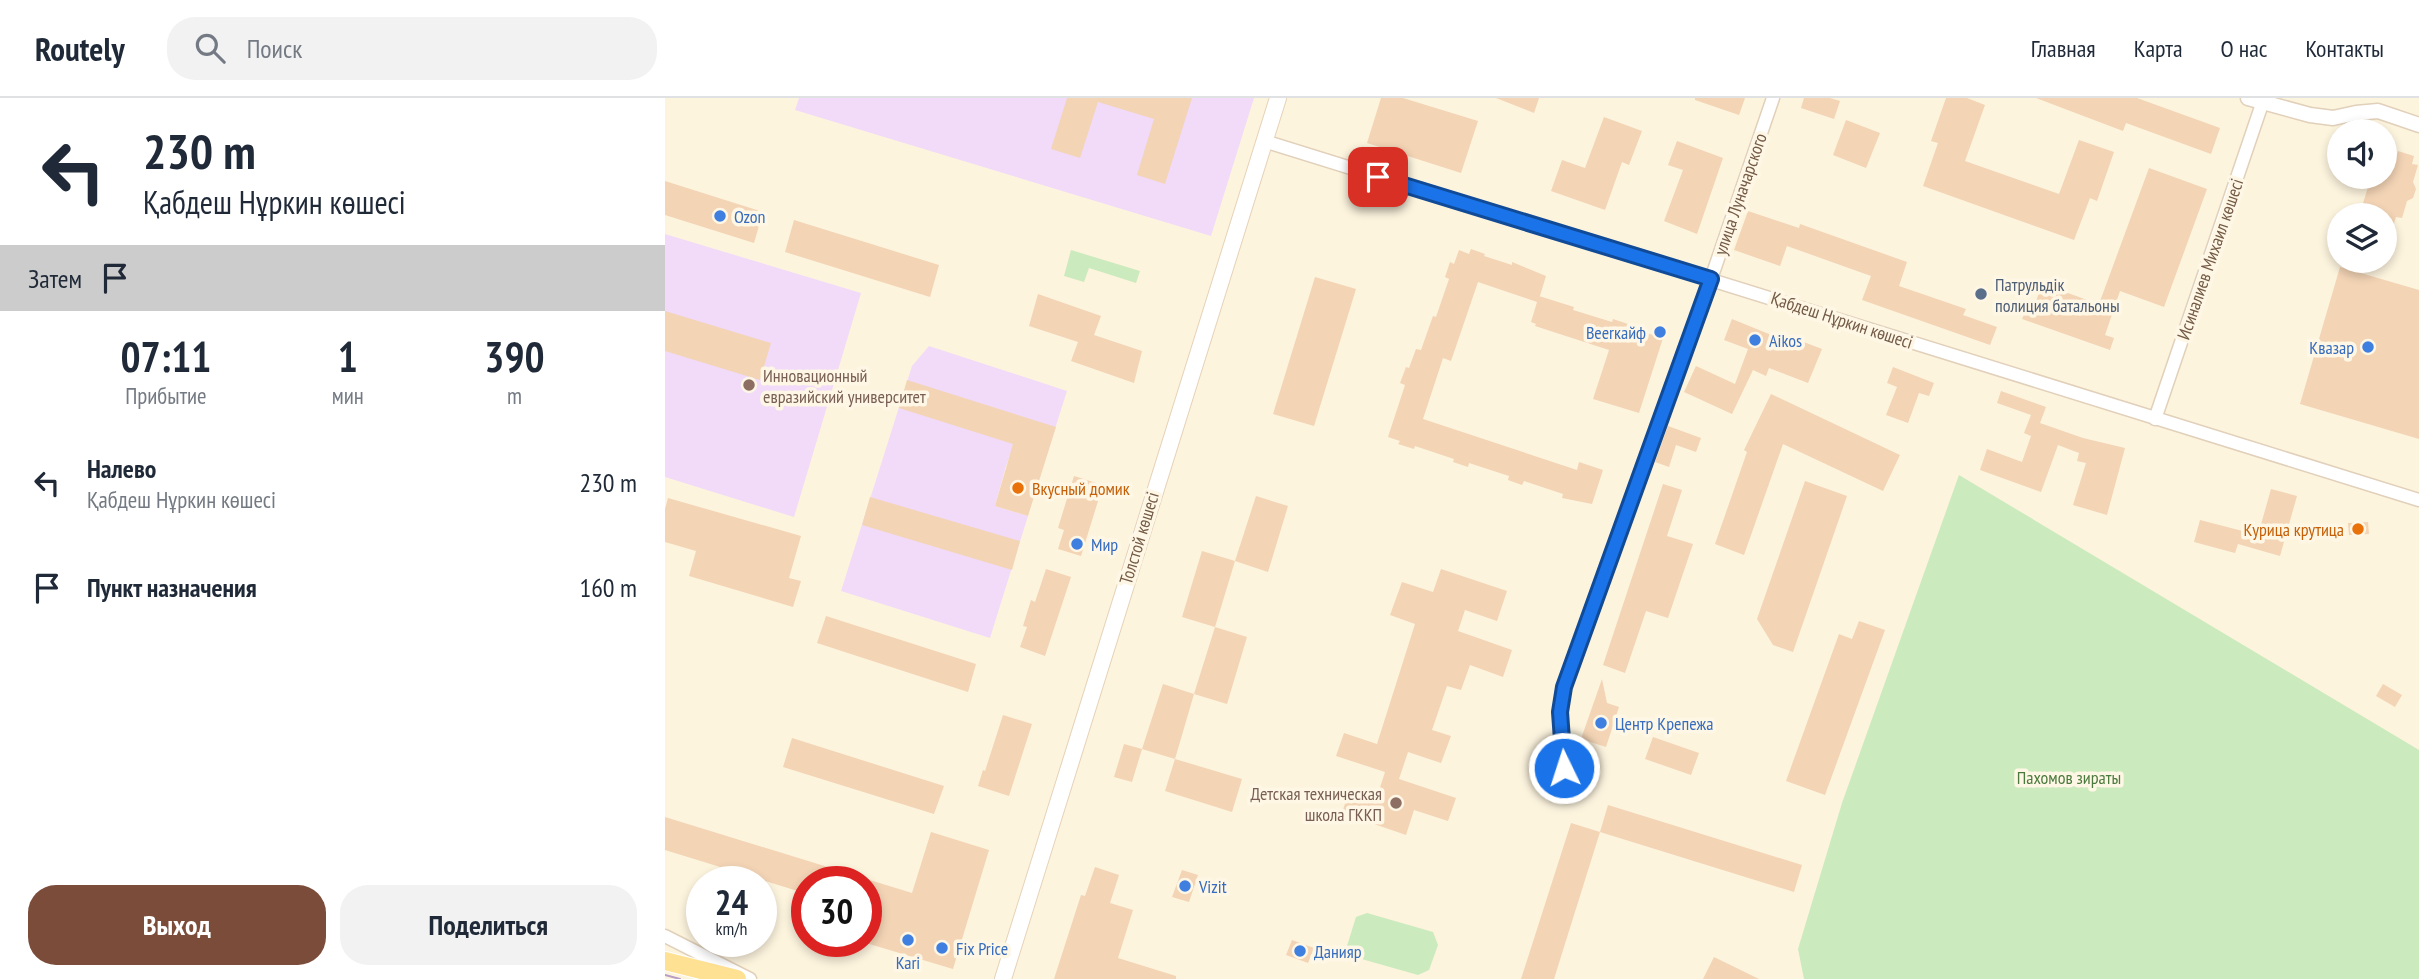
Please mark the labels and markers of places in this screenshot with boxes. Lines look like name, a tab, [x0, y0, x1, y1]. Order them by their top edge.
pin	[1348, 147, 1408, 207]
place label: Ozon	[734, 205, 766, 228]
marker: Ozon	[712, 208, 728, 224]
place label: Патрульдік полиция батальоны	[1995, 273, 2120, 317]
marker: Патрульдік полиция батальоны	[1973, 286, 1989, 302]
place label: Beerкайф	[1586, 321, 1646, 344]
marker: Beerкайф	[1652, 324, 1668, 340]
place label: Aikos	[1769, 329, 1802, 352]
marker: Aikos	[1747, 332, 1763, 348]
place label: Квазар	[2309, 336, 2354, 359]
marker: Квазар	[2360, 339, 2376, 355]
place label: Инновационный евразийский университет	[763, 364, 926, 408]
marker: Инновационный евразийский университет	[741, 377, 757, 393]
place label: Вкусный домик	[1032, 477, 1130, 500]
marker: Вкусный домик	[1010, 480, 1026, 496]
place label: Курица крутица	[2243, 518, 2344, 541]
marker: Курица крутица	[2350, 521, 2366, 537]
place label: Мир	[1091, 533, 1118, 556]
marker: Мир	[1069, 536, 1085, 552]
place label: Центр Крепежа	[1615, 712, 1713, 735]
marker: Центр Крепежа	[1593, 715, 1609, 731]
place label: Детская техническая школа ГККП	[1250, 782, 1382, 826]
marker: Детская техническая школа ГККП	[1388, 795, 1404, 811]
place label: Vizit	[1198, 875, 1227, 898]
marker: Vizit	[1177, 878, 1193, 894]
marker: Kari	[900, 932, 916, 948]
place label: Fix Price	[956, 937, 1008, 960]
marker: Fix Price	[934, 940, 950, 956]
place label: Данияр	[1314, 940, 1362, 963]
marker: Данияр	[1292, 943, 1308, 959]
place label: Kari	[896, 951, 920, 974]

